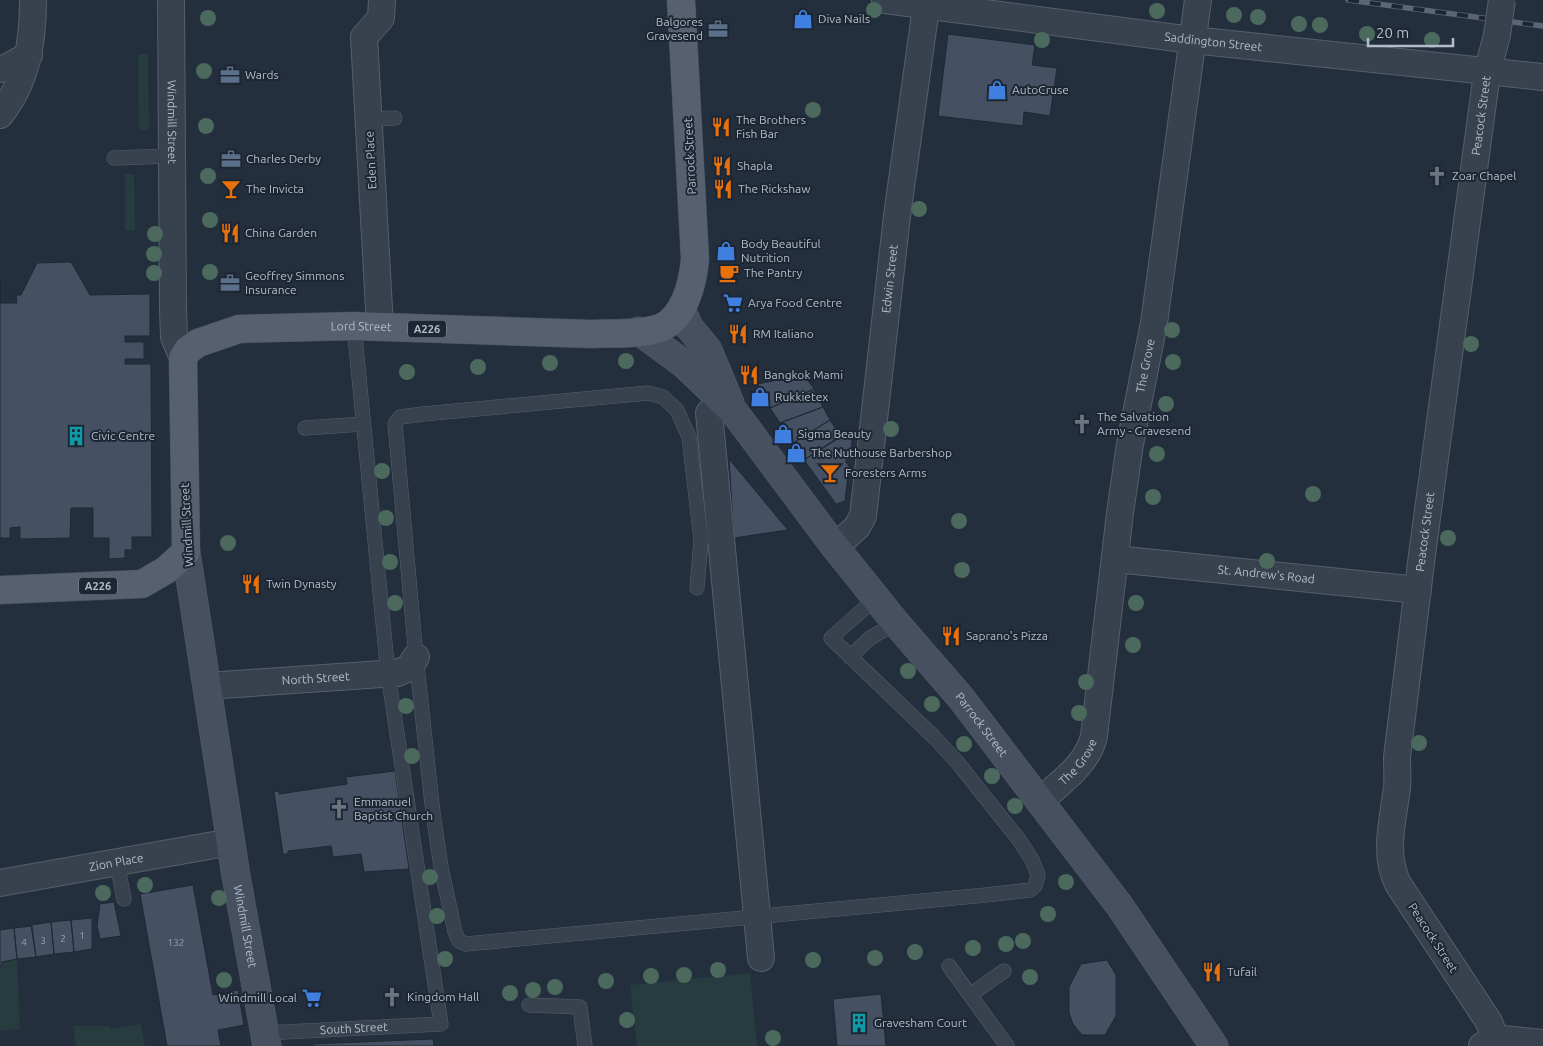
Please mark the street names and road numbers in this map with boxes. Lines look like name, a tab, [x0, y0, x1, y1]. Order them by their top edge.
street label: Saddington Street	[1164, 29, 1263, 53]
street label: Peacock Street	[1469, 75, 1493, 156]
street label: Windmill Street	[166, 80, 179, 164]
street label: Parrock Street	[681, 117, 698, 195]
street label: Eden Place	[362, 130, 379, 190]
street label: Edwin Street	[879, 243, 900, 314]
street label: Lord Street	[330, 319, 392, 333]
road number: A226	[408, 320, 446, 338]
street label: The Grove	[1133, 337, 1157, 394]
street label: Windmill Street	[178, 482, 195, 567]
street label: Peacock Street	[1413, 491, 1436, 572]
street label: St. Andrew's Road	[1217, 562, 1315, 585]
road number: A226	[79, 578, 117, 594]
street label: North Street	[281, 669, 350, 687]
street label: Parrock Street	[953, 690, 1011, 759]
street label: The Grove	[1056, 737, 1099, 787]
street label: Zion Place	[88, 851, 144, 873]
street label: Windmill Street	[232, 884, 260, 969]
street label: Peacock Street	[1406, 901, 1461, 975]
street label: South Street	[320, 1020, 388, 1036]

